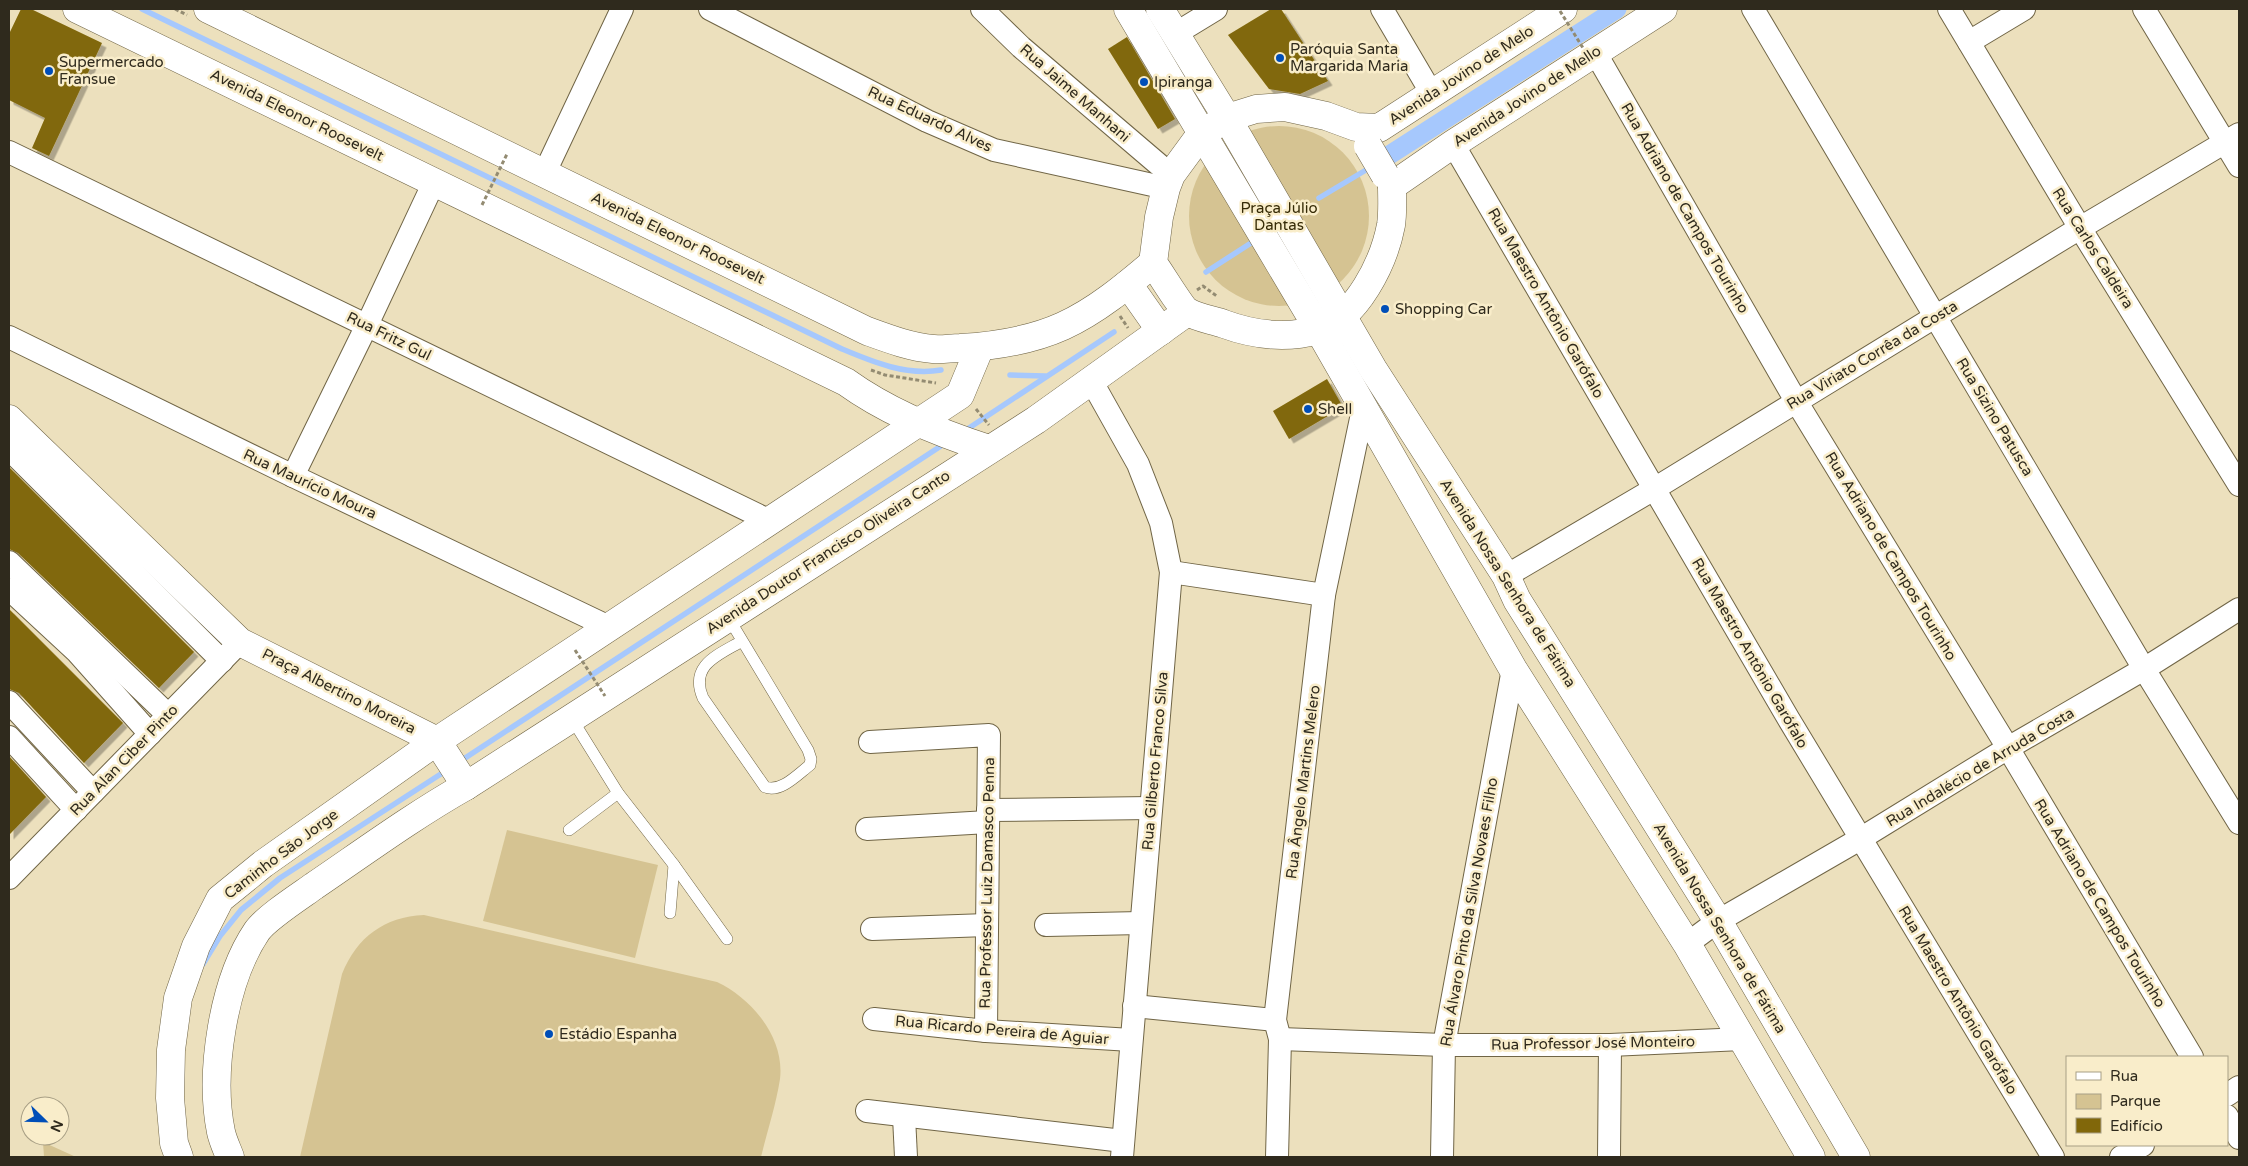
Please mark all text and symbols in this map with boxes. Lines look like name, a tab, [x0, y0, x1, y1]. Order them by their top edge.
street label: Avenida Jovino de Melo	[1385, 21, 1537, 129]
street label: Rua Jaime Manhani	[1016, 40, 1134, 146]
place label: Paróquia Santa Margarida Maria	[1290, 40, 1408, 75]
street label: Avenida Jovino de Mello	[1450, 41, 1604, 151]
marker: Paróquia Santa Margarida Maria	[1274, 52, 1286, 64]
place label: Supermercado Fransue	[59, 53, 164, 88]
marker: Supermercado Fransue	[43, 65, 55, 77]
street label: Avenida Eleonor Roosevelt	[207, 65, 387, 165]
place label: Ipiranga	[1154, 73, 1213, 91]
marker: Ipiranga	[1138, 76, 1150, 88]
street label: Rua Eduardo Alves	[865, 82, 995, 156]
street label: Rua Adriano de Campos Tourinho	[1617, 100, 1753, 316]
street label: Rua Carlos Caldeira	[2048, 184, 2138, 312]
street label: Avenida Eleonor Roosevelt	[588, 188, 768, 288]
park label: Praça Júlio Dantas	[1240, 199, 1318, 234]
street label: Rua Maestro Antônio Garófalo	[1484, 205, 1608, 401]
street label: Rua Viriato Corrêa da Costa	[1783, 297, 1961, 413]
place label: Shopping Car	[1395, 300, 1492, 318]
marker: Shopping Car	[1379, 303, 1391, 315]
street label: Rua Fritz Gul	[344, 308, 434, 364]
street label: Rua Sizino Patusca	[1953, 355, 2037, 479]
place label: Shell	[1318, 400, 1352, 418]
marker: Shell	[1302, 403, 1314, 415]
street label: Rua Maurício Moura	[240, 445, 380, 523]
street label: Rua Adriano de Campos Tourinho	[1821, 448, 1961, 664]
street label: Avenida Doutor Francisco Oliveira Canto	[703, 466, 953, 638]
street label: Avenida Nossa Senhora de Fátima	[1436, 475, 1580, 691]
street label: Rua Maestro Antônio Garófalo	[1688, 555, 1812, 751]
street label: Praça Albertino Moreira	[259, 644, 419, 738]
street label: Rua Gilberto Franco Silva	[1138, 671, 1172, 851]
street label: Rua Ângelo Martins Melero	[1282, 684, 1324, 880]
street label: Rua Alan Ciber Pinto	[66, 701, 182, 819]
street label: Rua Indalécio de Arruda Costa	[1883, 704, 2077, 830]
street label: Rua Professor Luiz Damasco Penna	[976, 757, 998, 1009]
street label: Rua Álvaro Pinto da Silva Novaes Filho	[1436, 776, 1502, 1048]
street label: Rua Adriano de Campos Tourinho	[2030, 795, 2170, 1011]
street label: Caminho São Jorge	[221, 805, 341, 903]
street label: Avenida Nossa Senhora de Fátima	[1650, 820, 1790, 1036]
street label: Rua Maestro Antônio Garófalo	[1894, 902, 2022, 1098]
street label: Rua Ricardo Pereira de Aguiar	[894, 1012, 1110, 1048]
place label: Estádio Espanha	[559, 1025, 677, 1043]
marker: Estádio Espanha	[543, 1028, 555, 1040]
street label: Rua Professor José Monteiro	[1491, 1032, 1695, 1054]
legend	[2066, 1056, 2228, 1146]
text: Rua	[2110, 1067, 2138, 1085]
text: Parque	[2110, 1092, 2161, 1110]
north arrow	[20, 1096, 70, 1146]
text: N	[46, 1117, 67, 1134]
text: Edifício	[2110, 1117, 2163, 1135]

